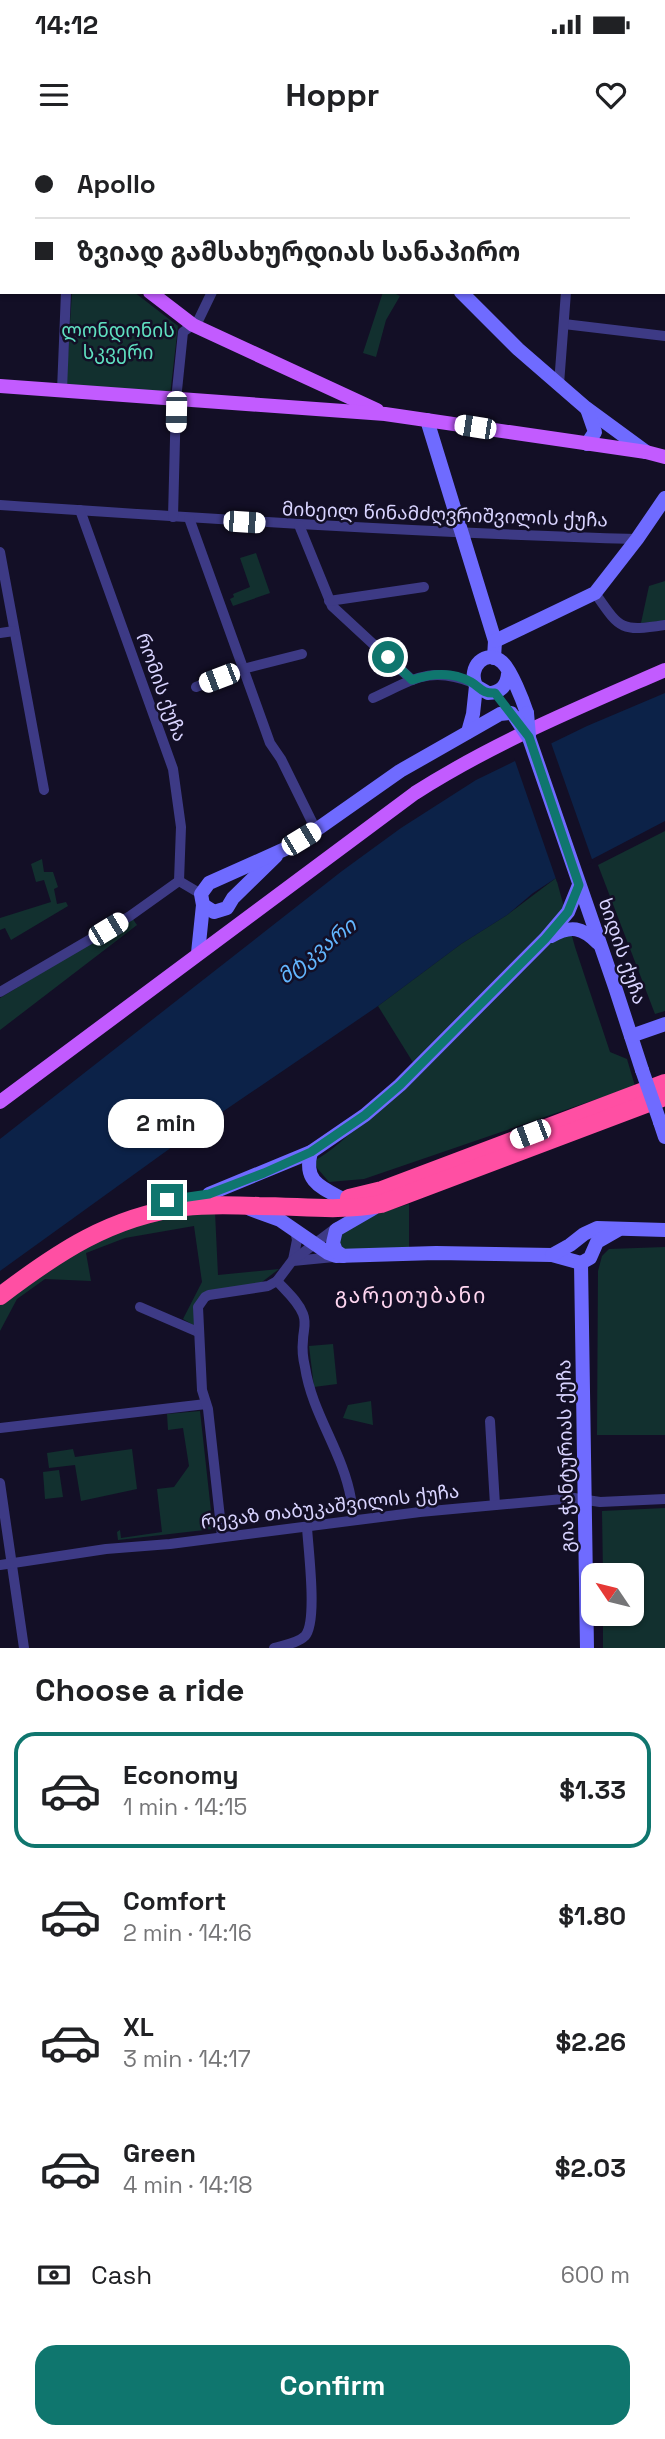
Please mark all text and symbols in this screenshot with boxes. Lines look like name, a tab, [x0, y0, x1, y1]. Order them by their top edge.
text: 14:12	[35, 8, 98, 42]
text: Hoppr	[285, 75, 380, 115]
icon: menu	[35, 76, 73, 114]
icon: heart	[592, 76, 630, 114]
text: Apollo	[77, 167, 156, 201]
text: ზვიად გამსახურდიას სანაპირო	[77, 235, 520, 269]
park label: ლონდონის სკვერი	[61, 318, 175, 365]
car	[166, 391, 187, 433]
car	[453, 413, 498, 441]
street label: მიხეილ წინამძღვრიშვილის ქუჩა	[282, 496, 608, 533]
car	[223, 510, 266, 534]
street label: რომის ქუჩა	[130, 629, 193, 745]
route start	[372, 641, 404, 673]
car	[196, 661, 243, 695]
car	[278, 819, 325, 859]
street label: ხიდის ქუჩა	[593, 895, 652, 1008]
car	[85, 909, 132, 949]
water label: მტკვარი	[272, 911, 362, 990]
callout: 2 min	[109, 1098, 225, 1147]
text: 2 min	[136, 1108, 196, 1138]
car	[507, 1117, 554, 1151]
route end	[151, 1184, 183, 1216]
district label: გარეთუბანი	[335, 1282, 487, 1309]
street label: გია ჭანტურიას ქუჩა	[551, 1359, 580, 1553]
street label: რევაზ თაბუკაშვილის ქუჩა	[200, 1478, 461, 1535]
north arrow	[581, 1563, 644, 1626]
map controls	[581, 1563, 644, 1626]
text: Choose a ride	[35, 1670, 245, 1710]
text: Economy	[123, 1758, 239, 1792]
icon: car	[39, 1759, 102, 1822]
text: $1.33	[559, 1773, 626, 1807]
text: 1 min · 14:15	[123, 1792, 247, 1822]
text: Comfort	[123, 1884, 226, 1918]
icon: car	[39, 1885, 102, 1948]
text: $1.80	[558, 1899, 626, 1933]
text: 2 min · 14:16	[123, 1918, 252, 1948]
text: XL	[123, 2010, 154, 2044]
icon: car	[39, 2011, 102, 2074]
text: $2.26	[556, 2025, 626, 2059]
text: 3 min · 14:17	[123, 2044, 251, 2074]
text: Green	[123, 2136, 196, 2170]
icon: car	[39, 2137, 102, 2200]
text: $2.03	[555, 2151, 626, 2185]
text: 4 min · 14:18	[123, 2170, 253, 2200]
icon: cash	[35, 2256, 73, 2294]
text: Cash	[91, 2258, 152, 2292]
text: 600 m	[561, 2260, 630, 2290]
button: Confirm	[35, 2345, 630, 2425]

